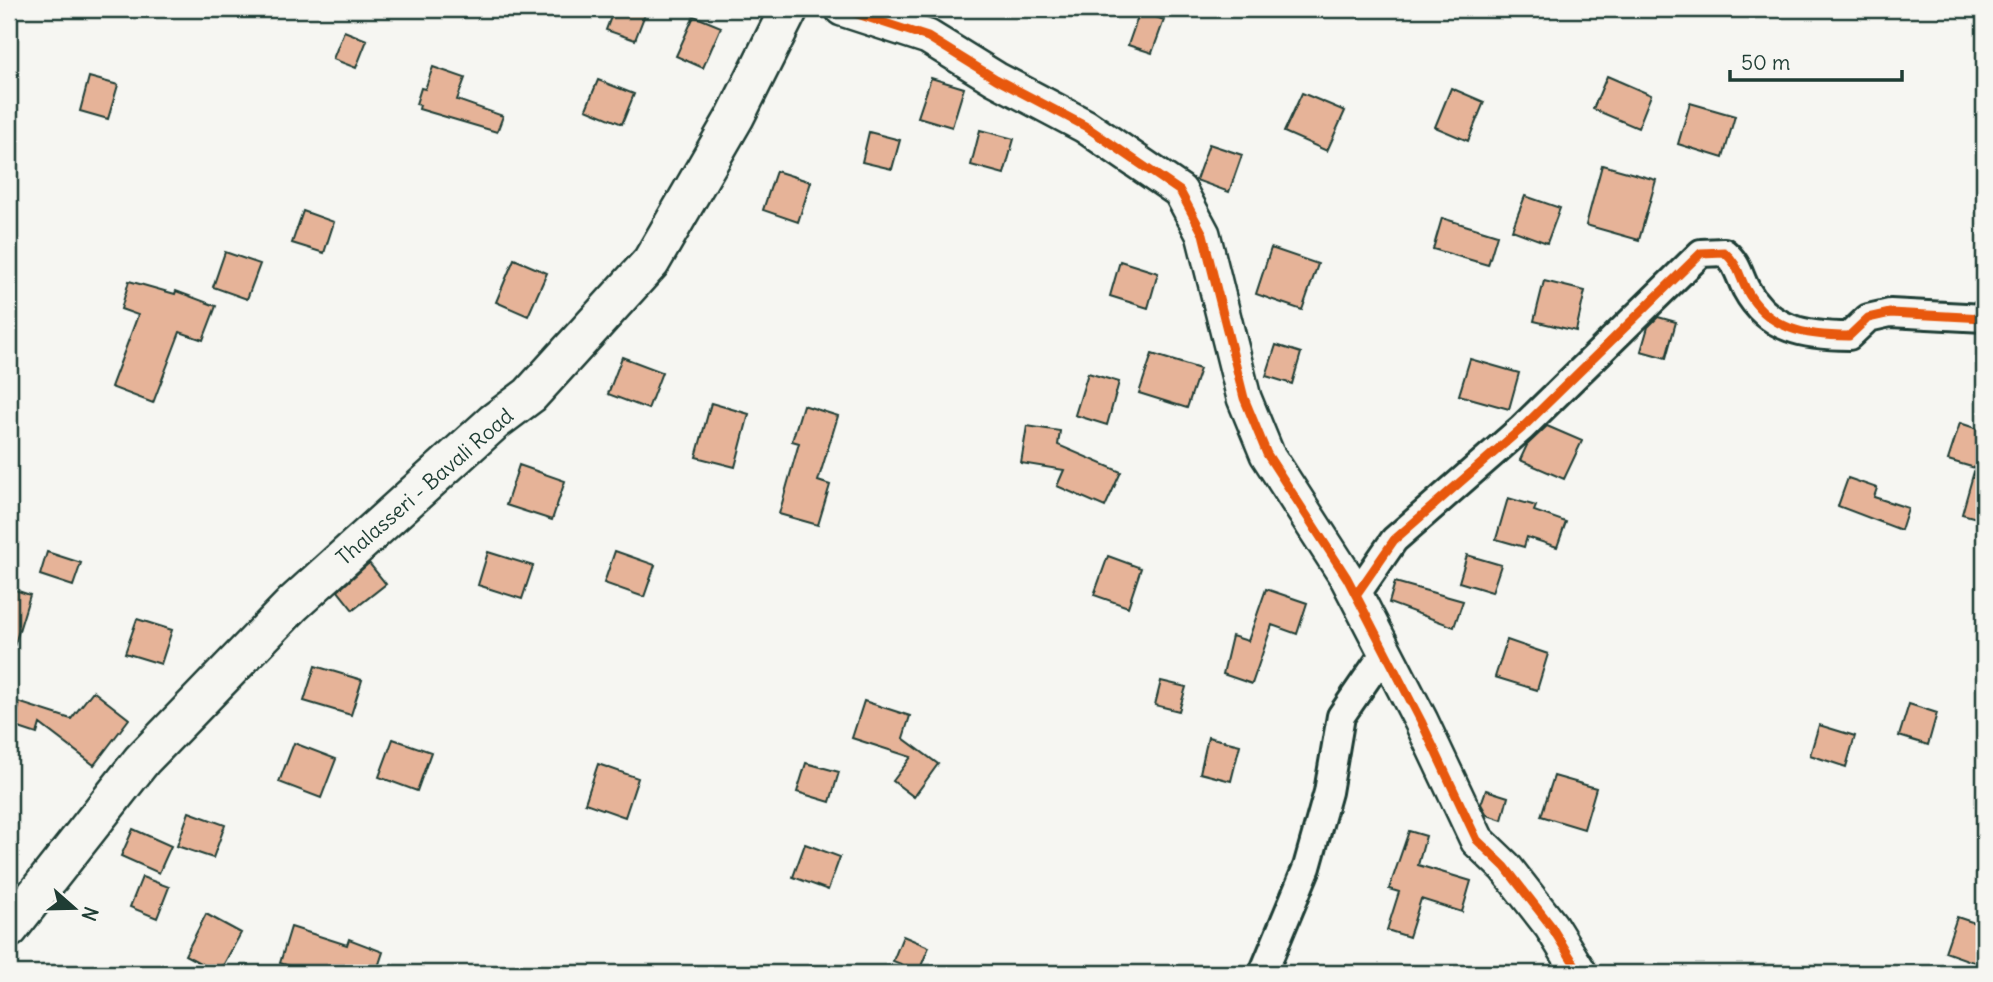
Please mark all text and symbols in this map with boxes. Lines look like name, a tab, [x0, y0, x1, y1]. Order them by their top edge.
scale bar	[1730, 38, 1902, 82]
text: 50 m	[1741, 49, 1790, 76]
street label: Thalasseri - Bavali Road	[331, 402, 519, 571]
north arrow	[38, 874, 108, 944]
text: N	[76, 904, 103, 924]

